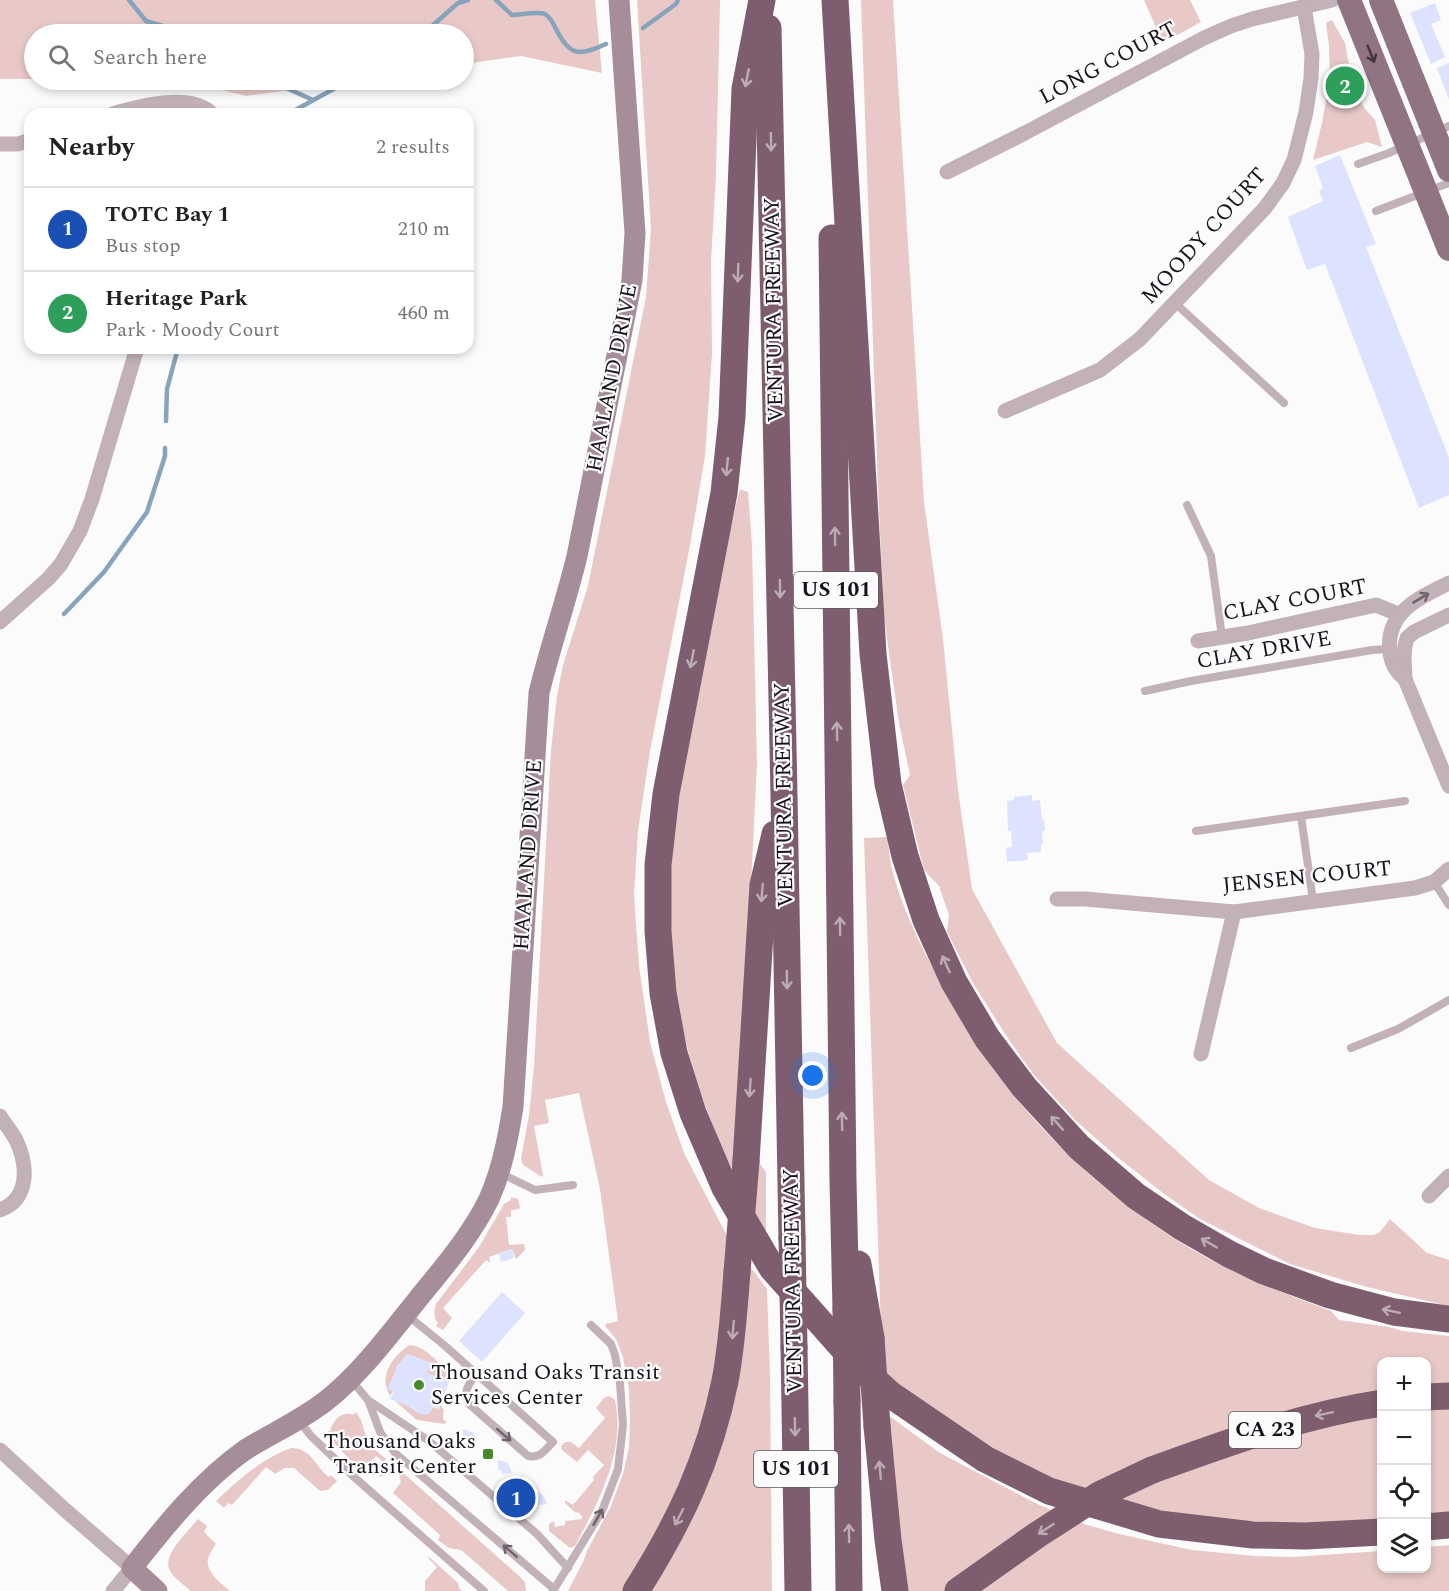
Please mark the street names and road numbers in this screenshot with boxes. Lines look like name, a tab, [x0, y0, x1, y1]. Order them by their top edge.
street label: LONG COURT	[1033, 13, 1183, 113]
street label: MOODY COURT	[1133, 160, 1275, 312]
street label: VENTURA FREEWAY	[756, 197, 792, 423]
street label: HAALAND DRIVE	[578, 281, 646, 475]
street label: CLAY COURT	[1220, 570, 1370, 630]
road number: US 101	[794, 572, 878, 608]
street label: CLAY DRIVE	[1194, 622, 1334, 678]
street label: VENTURA FREEWAY	[766, 682, 802, 908]
street label: HAALAND DRIVE	[505, 759, 551, 951]
street label: JENSEN COURT	[1221, 852, 1393, 902]
street label: VENTURA FREEWAY	[775, 1168, 811, 1394]
road number: CA 23	[1229, 1412, 1301, 1448]
road number: US 101	[754, 1451, 838, 1487]

